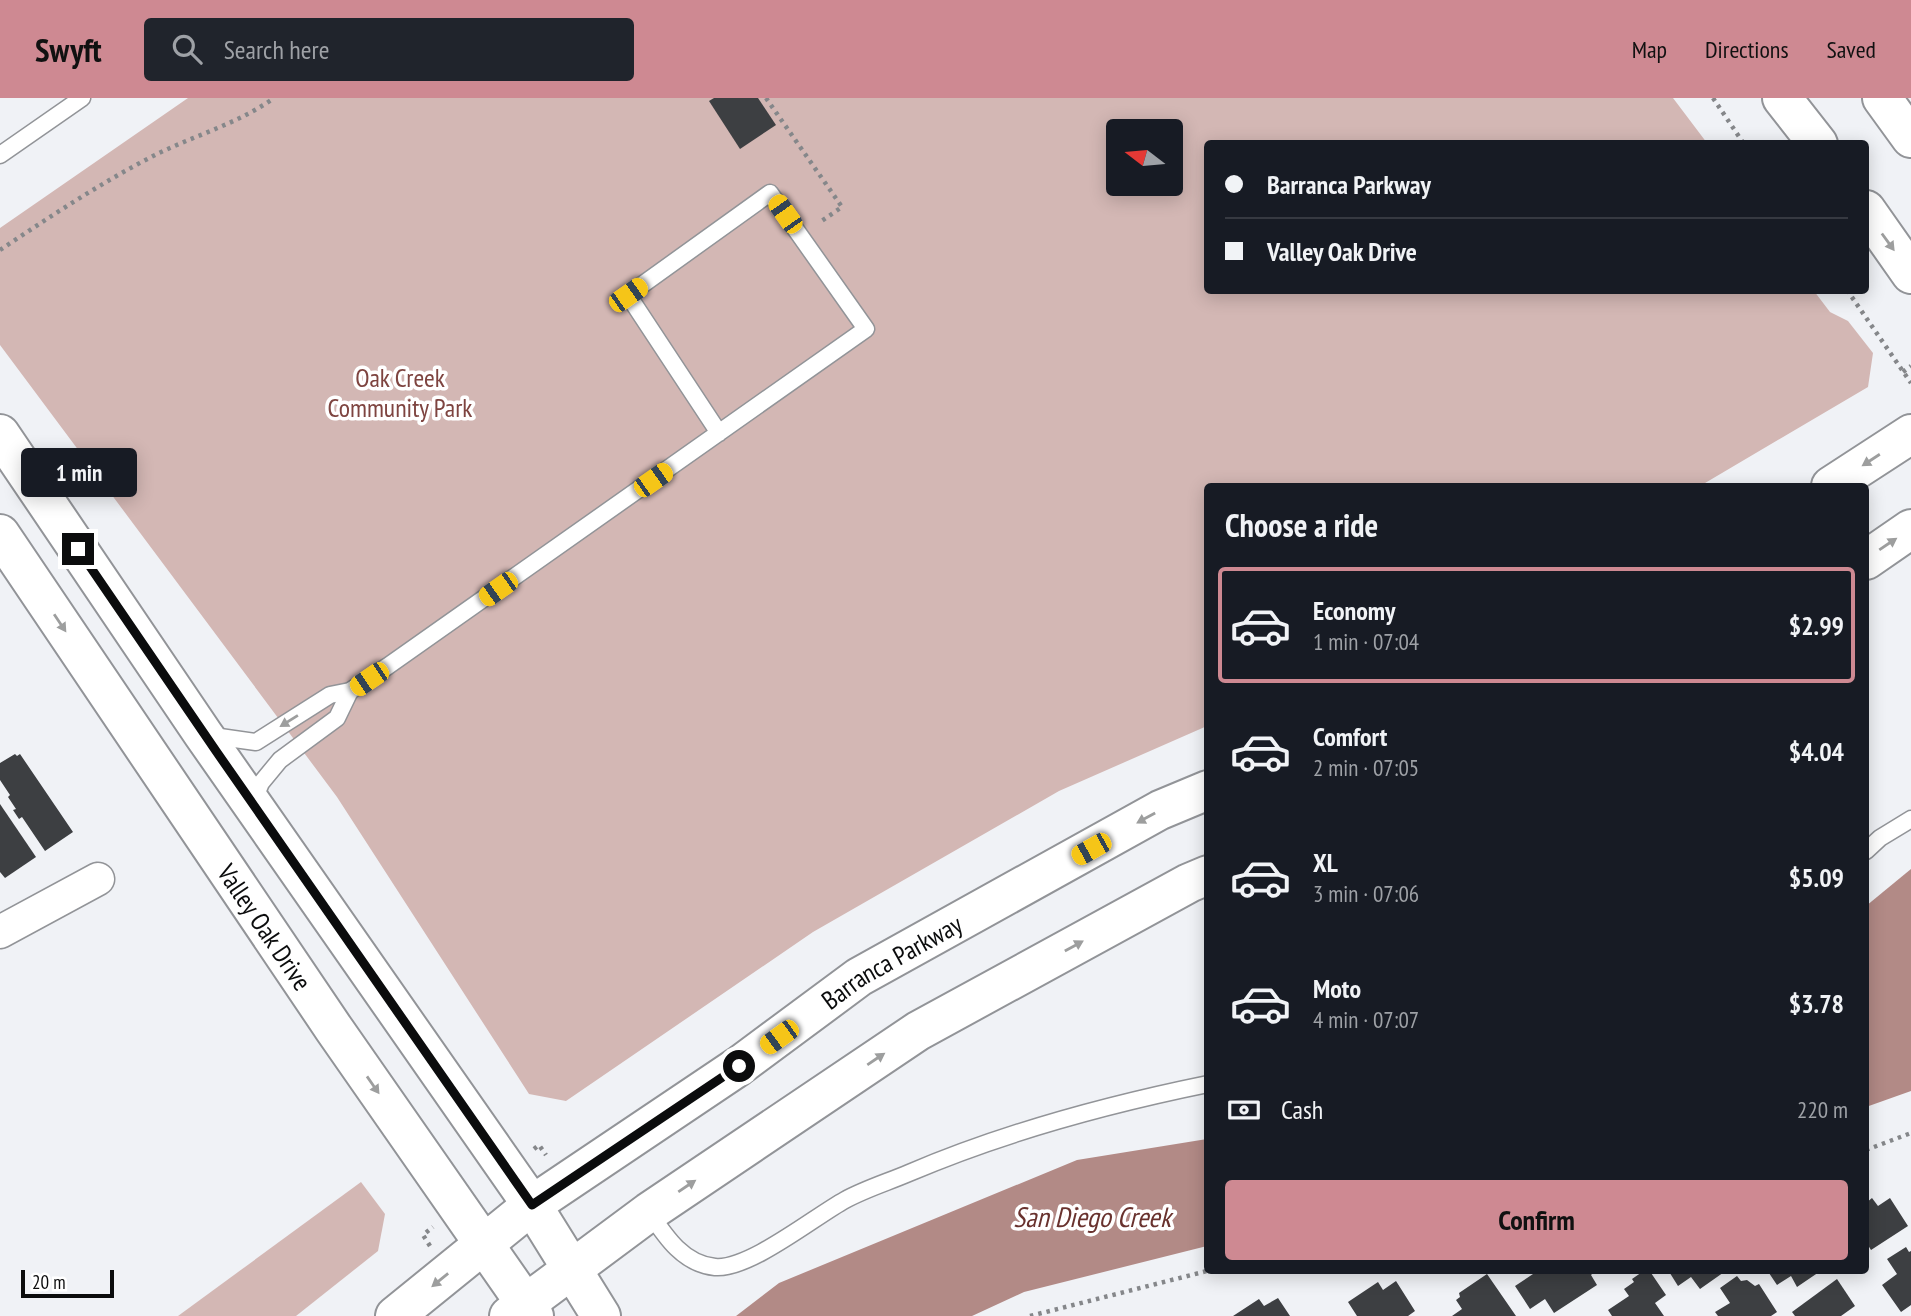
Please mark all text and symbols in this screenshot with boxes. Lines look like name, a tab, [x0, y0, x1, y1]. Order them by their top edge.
search box	[144, 18, 634, 81]
text: Swyft	[35, 28, 102, 71]
icon: search	[168, 30, 206, 68]
text: Search here	[224, 33, 329, 66]
text: Map	[1632, 34, 1667, 65]
text: Directions	[1705, 34, 1789, 65]
text: Saved	[1827, 34, 1876, 65]
north arrow	[1106, 119, 1183, 196]
map controls	[1106, 119, 1183, 196]
text: Barranca Parkway	[1267, 168, 1431, 201]
car	[765, 191, 806, 237]
one-way arrow	[1881, 233, 1895, 251]
text: Valley Oak Drive	[1267, 235, 1417, 268]
car	[605, 274, 652, 316]
park label: Oak Creek Community Park	[328, 361, 472, 424]
callout: 1 min	[20, 448, 136, 496]
one-way arrow	[1862, 453, 1880, 467]
text: 1 min	[56, 458, 102, 487]
car	[630, 459, 677, 501]
text: Choose a ride	[1225, 504, 1378, 546]
route end	[62, 533, 94, 565]
one-way arrow	[1879, 537, 1897, 551]
car	[475, 568, 522, 610]
icon: car	[1229, 594, 1292, 657]
text: Economy	[1313, 594, 1395, 627]
text: $2.99	[1789, 609, 1844, 642]
one-way arrow	[53, 613, 66, 632]
text: 1 min · 07:04	[1313, 627, 1419, 656]
car	[346, 659, 393, 699]
one-way arrow	[280, 714, 299, 727]
icon: car	[1229, 720, 1292, 783]
text: Comfort	[1313, 720, 1387, 753]
text: $4.04	[1789, 735, 1844, 768]
text: 2 min · 07:05	[1313, 753, 1419, 782]
one-way arrow	[1136, 812, 1155, 824]
car	[1068, 830, 1115, 868]
icon: car	[1229, 846, 1292, 909]
text: XL	[1313, 846, 1338, 879]
street label: Valley Oak Drive	[210, 857, 319, 996]
text: $5.09	[1789, 861, 1844, 894]
text: 3 min · 07:06	[1313, 879, 1419, 908]
street label: Barranca Parkway	[815, 907, 968, 1016]
one-way arrow	[1064, 940, 1083, 952]
icon: car	[1229, 972, 1292, 1035]
text: Moto	[1313, 972, 1361, 1005]
text: $3.78	[1789, 987, 1844, 1020]
text: 4 min · 07:07	[1313, 1005, 1419, 1034]
car	[756, 1016, 803, 1058]
route start	[723, 1050, 755, 1082]
one-way arrow	[867, 1053, 886, 1066]
one-way arrow	[366, 1076, 380, 1094]
icon: cash	[1225, 1091, 1263, 1129]
text: Cash	[1281, 1093, 1323, 1126]
text: 220 m	[1797, 1095, 1848, 1124]
one-way arrow	[678, 1179, 697, 1192]
button: Confirm	[1225, 1180, 1848, 1260]
water label: San Diego Creek	[1013, 1198, 1174, 1235]
scale bar	[21, 1267, 114, 1299]
text: 20 m	[32, 1270, 66, 1294]
one-way arrow	[431, 1272, 448, 1287]

